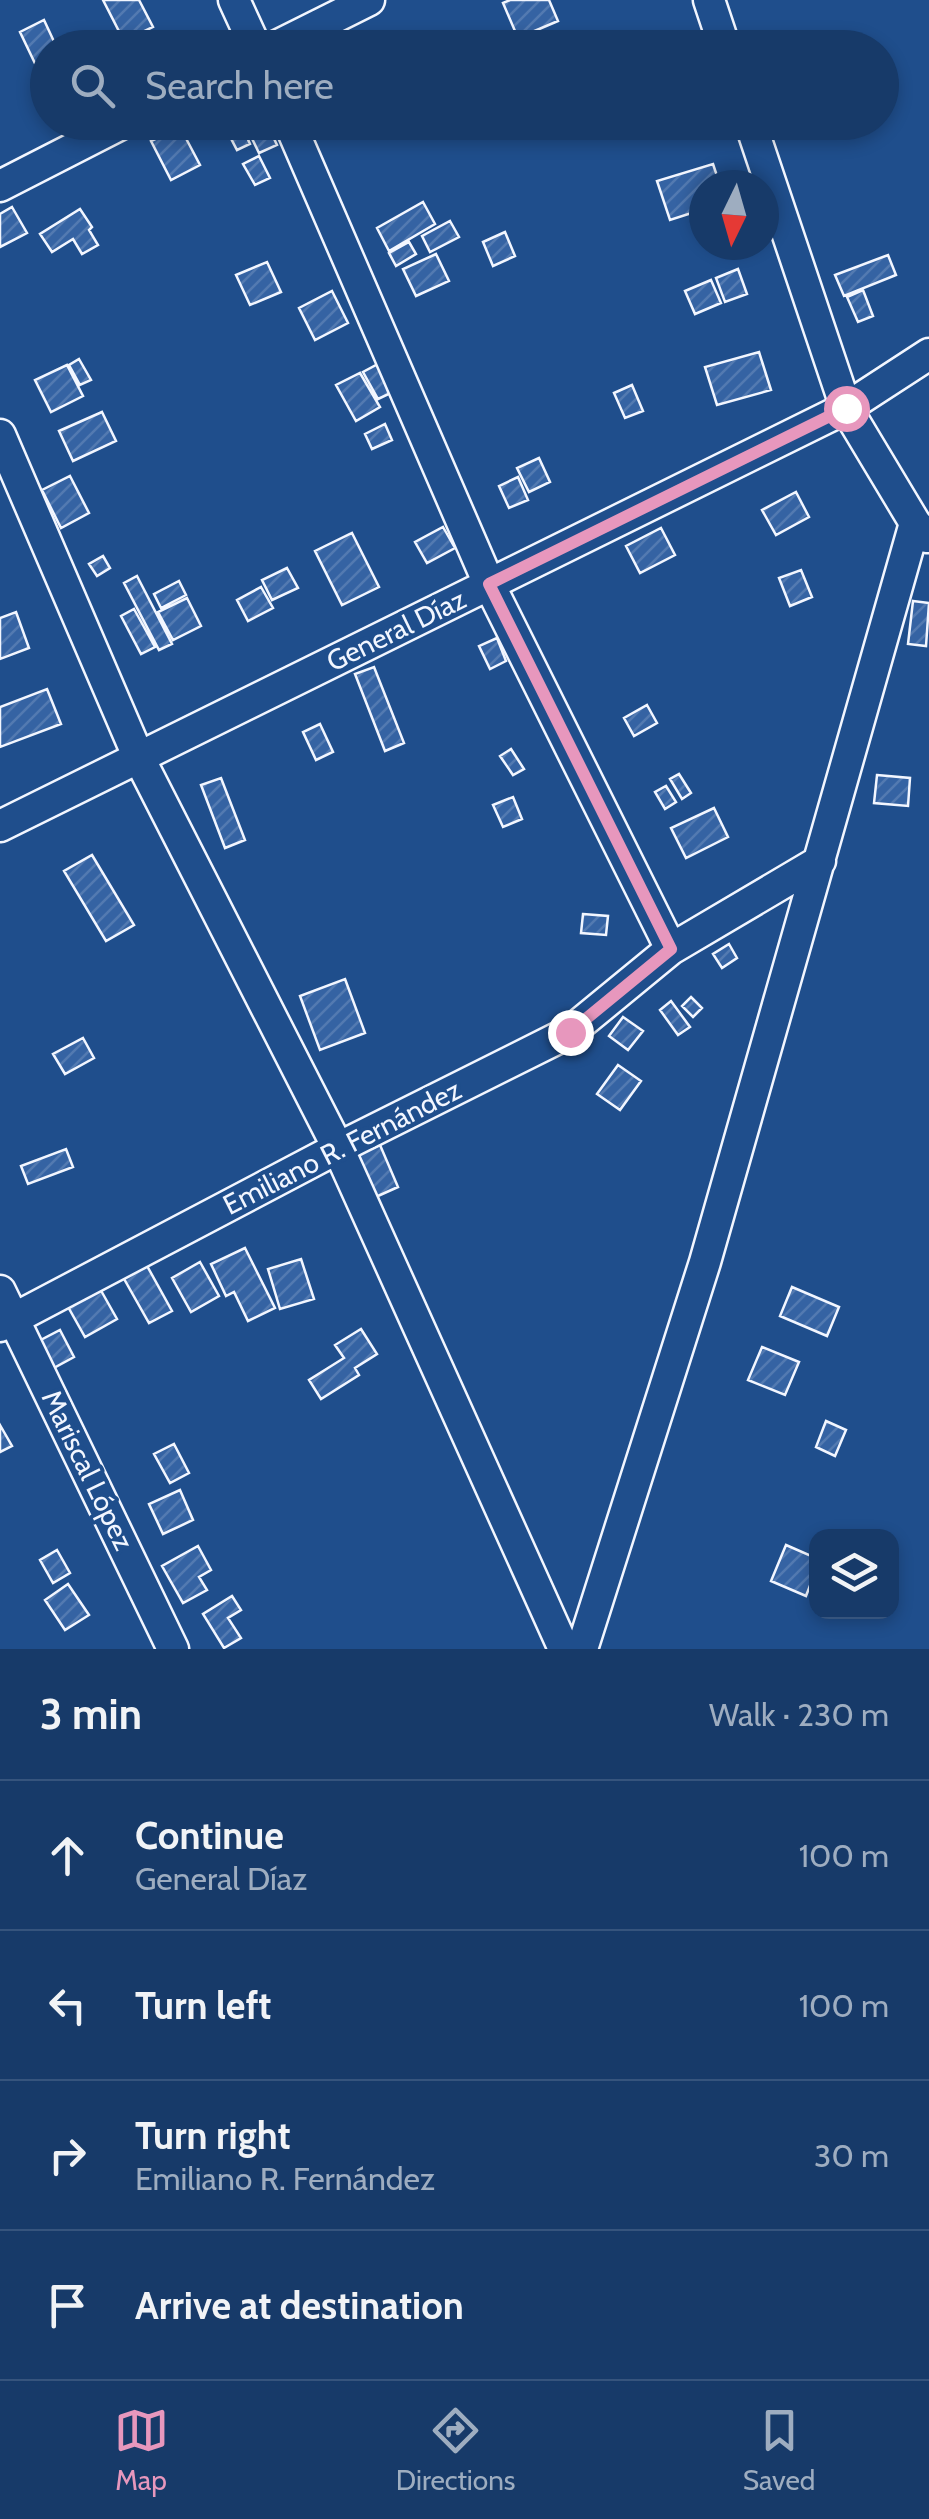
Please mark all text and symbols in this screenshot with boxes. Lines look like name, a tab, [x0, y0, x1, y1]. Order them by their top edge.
search box	[30, 30, 899, 140]
icon: search	[65, 58, 120, 113]
text: Search here	[145, 62, 334, 109]
north arrow	[689, 170, 779, 260]
route start	[824, 386, 870, 432]
street label: General Díaz	[321, 582, 471, 678]
route end	[548, 1010, 594, 1056]
street label: Emiliano R. Fernández	[217, 1072, 467, 1222]
street label: Mariscal López	[35, 1384, 141, 1556]
map controls	[809, 1529, 899, 1619]
button: layers	[809, 1529, 899, 1619]
text: 3 min	[40, 1688, 142, 1740]
text: Walk · 230 m	[709, 1695, 889, 1734]
text: Continue	[135, 1812, 284, 1859]
icon: ahead	[40, 1828, 95, 1883]
text: 100 m	[799, 1836, 889, 1875]
text: General Díaz	[135, 1859, 307, 1898]
icon: left	[40, 1978, 95, 2033]
text: Turn left	[135, 1982, 271, 2029]
text: 100 m	[799, 1986, 889, 2025]
text: Turn right	[135, 2112, 291, 2159]
icon: right	[40, 2128, 95, 2183]
text: 30 m	[814, 2136, 889, 2175]
text: Emiliano R. Fernández	[135, 2159, 435, 2198]
icon: arrive	[40, 2278, 95, 2333]
text: Arrive at destination	[135, 2282, 464, 2329]
tab: Map	[114, 2403, 169, 2497]
tab: Directions	[396, 2403, 515, 2497]
tab: Saved	[743, 2403, 815, 2497]

